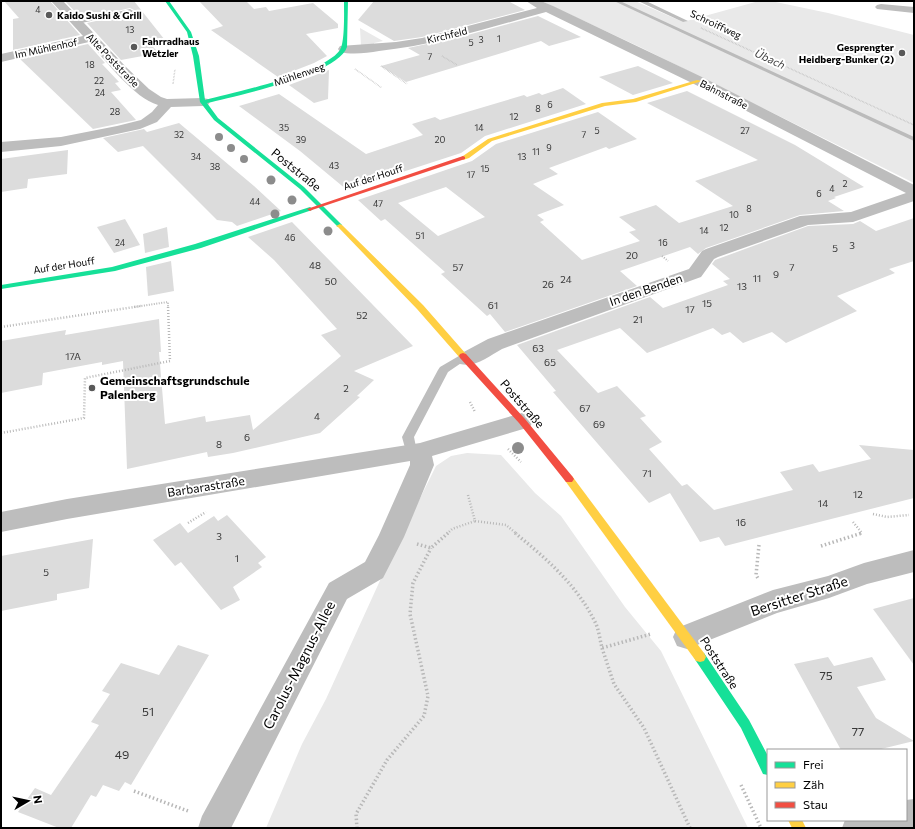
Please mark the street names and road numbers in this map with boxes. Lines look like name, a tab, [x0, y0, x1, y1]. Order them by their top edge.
street label: Schroiffweg	[688, 7, 744, 41]
street label: Kirchfeld	[426, 24, 469, 46]
street label: Alte Poststraße	[84, 31, 142, 89]
street label: Im Mühlenhof	[14, 36, 78, 60]
street label: Mühlenweg	[272, 60, 326, 88]
street label: Bahnstraße	[698, 77, 750, 111]
street label: Poststraße	[269, 145, 324, 193]
street label: Auf der Houff	[342, 162, 405, 192]
street label: Auf der Houff	[32, 254, 96, 276]
street label: In den Benden	[607, 270, 684, 308]
street label: Poststraße	[498, 376, 548, 430]
street label: Barbarastraße	[166, 473, 245, 499]
street label: Bersitter Straße	[748, 572, 850, 619]
street label: Carolus-Magnus-Allee	[259, 598, 338, 732]
street label: Poststraße	[698, 634, 742, 691]

